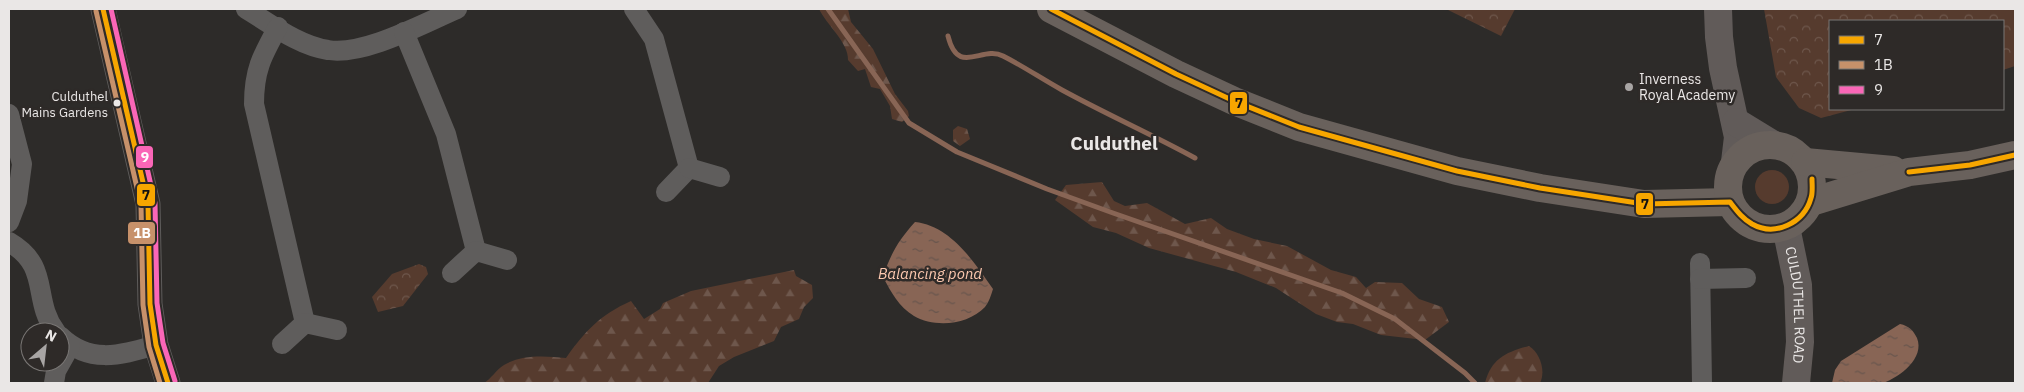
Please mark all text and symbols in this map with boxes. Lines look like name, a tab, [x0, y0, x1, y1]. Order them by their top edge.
legend	[1829, 20, 2004, 110]
text: 7	[1874, 30, 1883, 49]
text: 1B	[1874, 55, 1893, 74]
place label: Inverness Royal Academy	[1639, 70, 1735, 104]
text: 9	[1874, 80, 1883, 99]
marker: Inverness Royal Academy	[1623, 81, 1635, 93]
place label: Culduthel Mains Gardens	[21, 88, 108, 121]
line badge: 7	[1229, 91, 1248, 115]
text: 7	[1235, 94, 1243, 112]
marker: Culduthel Mains Gardens	[112, 98, 122, 108]
district label: Culduthel	[1070, 131, 1158, 155]
line badge: 9	[135, 145, 154, 169]
text: 9	[141, 148, 149, 166]
line badge: 7	[136, 183, 156, 207]
text: 7	[142, 186, 150, 204]
line badge: 7	[1635, 192, 1654, 216]
text: 7	[1641, 195, 1649, 213]
line badge: 1B	[127, 221, 156, 245]
text: 1B	[133, 224, 151, 242]
street label: CULDUTHEL ROAD	[1781, 245, 1809, 364]
water label: Balancing pond	[878, 264, 982, 283]
north arrow	[20, 322, 70, 372]
text: N	[42, 325, 60, 346]

